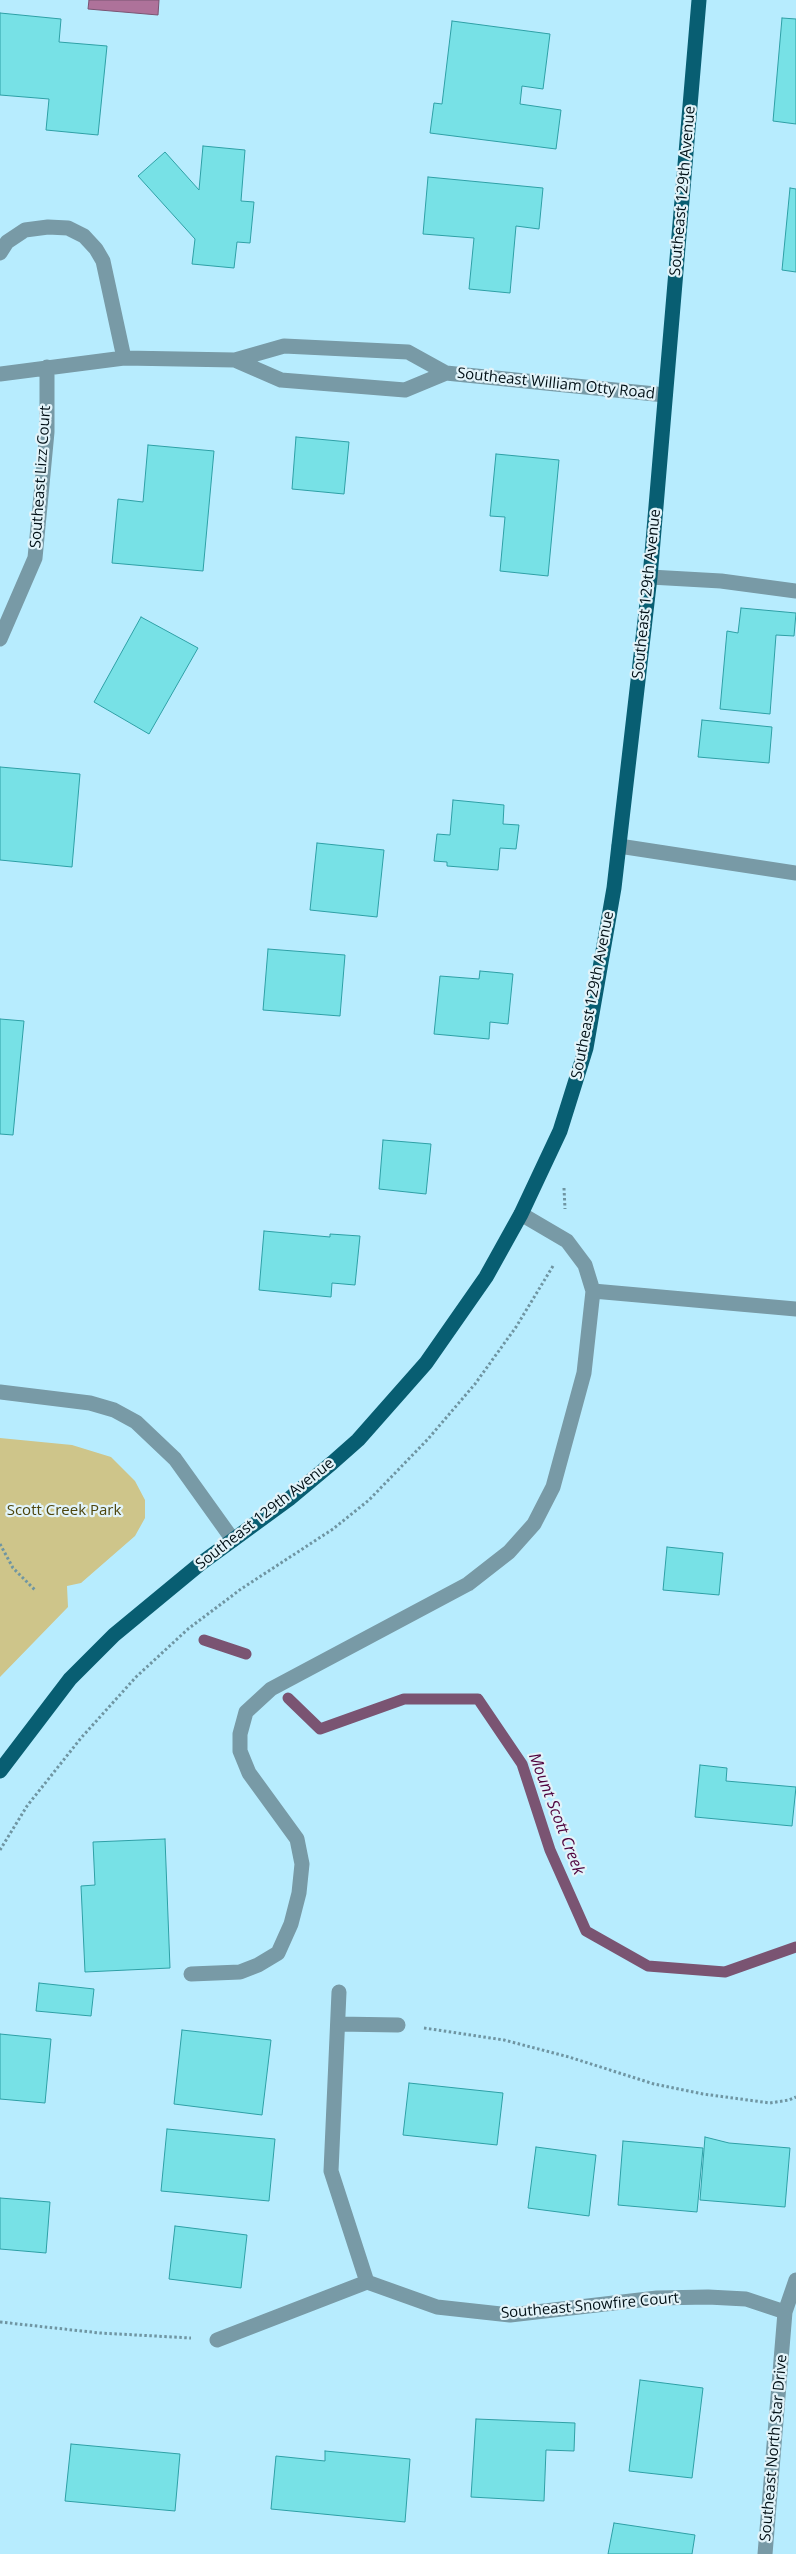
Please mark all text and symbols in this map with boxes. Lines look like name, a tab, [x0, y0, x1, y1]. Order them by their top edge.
street label: Southeast 129th Avenue	[667, 105, 699, 277]
street label: Southeast William Otty Road	[456, 365, 656, 403]
street label: Southeast Lizz Court	[27, 405, 55, 549]
street label: Southeast 129th Avenue	[629, 508, 665, 680]
street label: Southeast 129th Avenue	[568, 910, 618, 1080]
street label: Southeast 129th Avenue	[192, 1454, 338, 1574]
park label: Scott Creek Park	[7, 1502, 121, 1520]
water label: Mount Scott Creek	[524, 1750, 588, 1878]
street label: Southeast Snowfire Court	[500, 2289, 680, 2323]
street label: Southeast North Star Drive	[757, 2354, 791, 2542]

